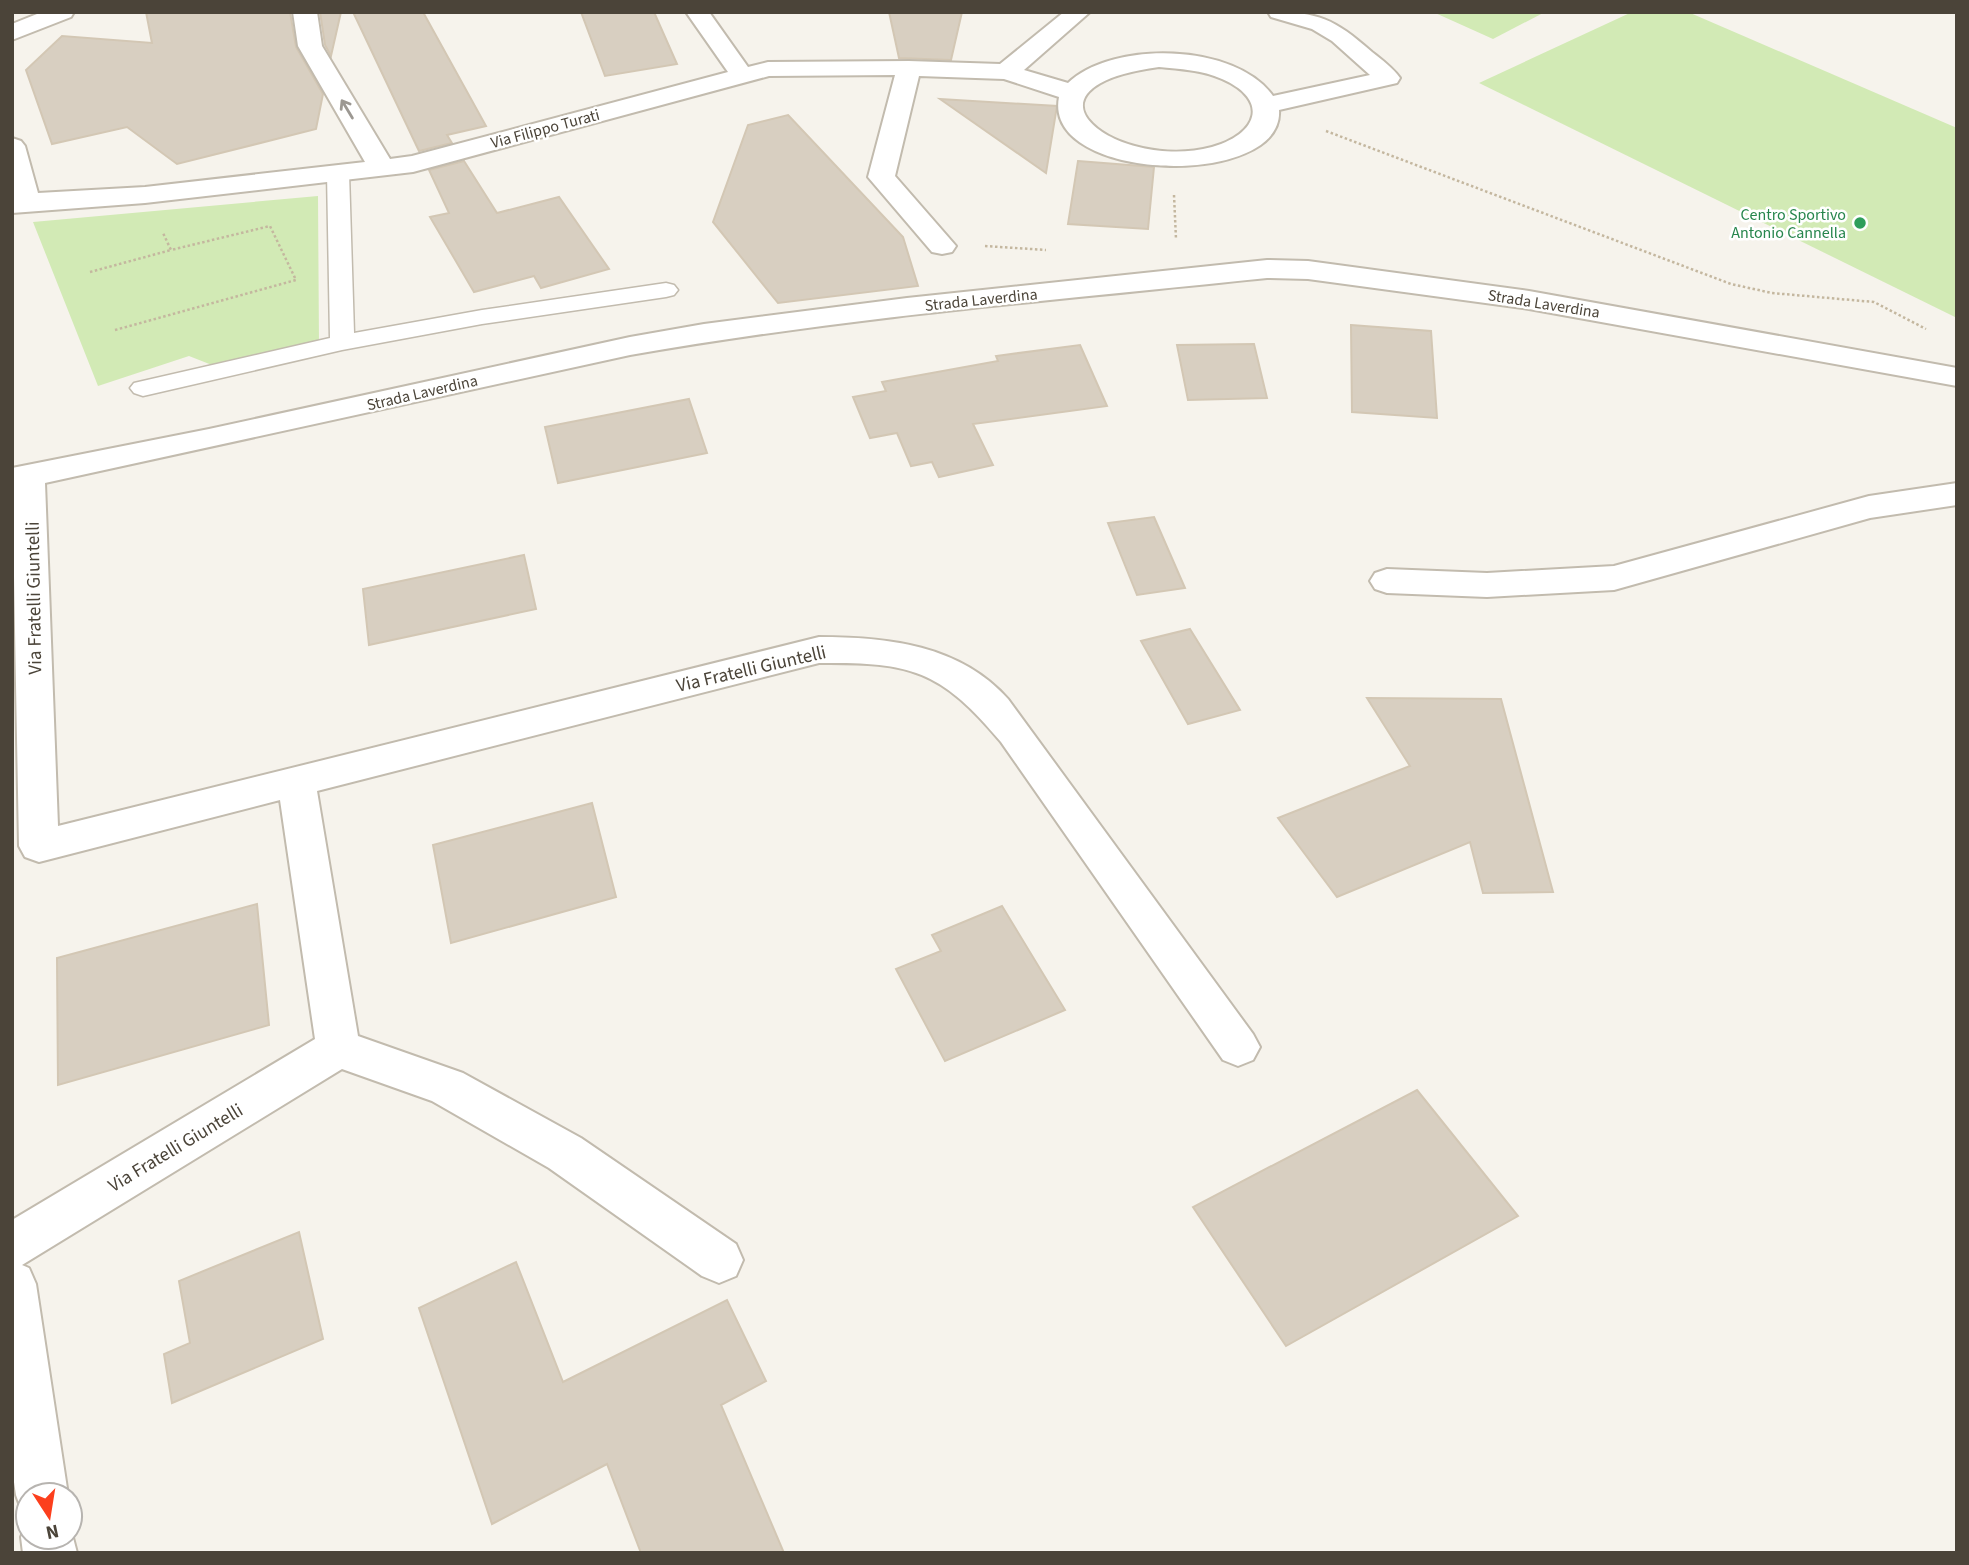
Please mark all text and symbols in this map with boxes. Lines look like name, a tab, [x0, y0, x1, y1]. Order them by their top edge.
one-way arrow	[340, 99, 354, 119]
street label: Via Filippo Turati	[488, 104, 602, 154]
place label: Centro Sportivo Antonio Cannella	[1731, 204, 1846, 244]
marker: Centro Sportivo Antonio Cannella	[1852, 215, 1868, 231]
street label: Strada Laverdina	[924, 283, 1039, 317]
street label: Strada Laverdina	[1486, 284, 1601, 324]
street label: Strada Laverdina	[365, 370, 480, 416]
street label: Via Fratelli Giuntelli	[20, 521, 49, 675]
street label: Via Fratelli Giuntelli	[674, 639, 829, 700]
street label: Via Fratelli Giuntelli	[103, 1097, 248, 1199]
north arrow	[14, 1481, 84, 1551]
text: N	[43, 1517, 61, 1546]

